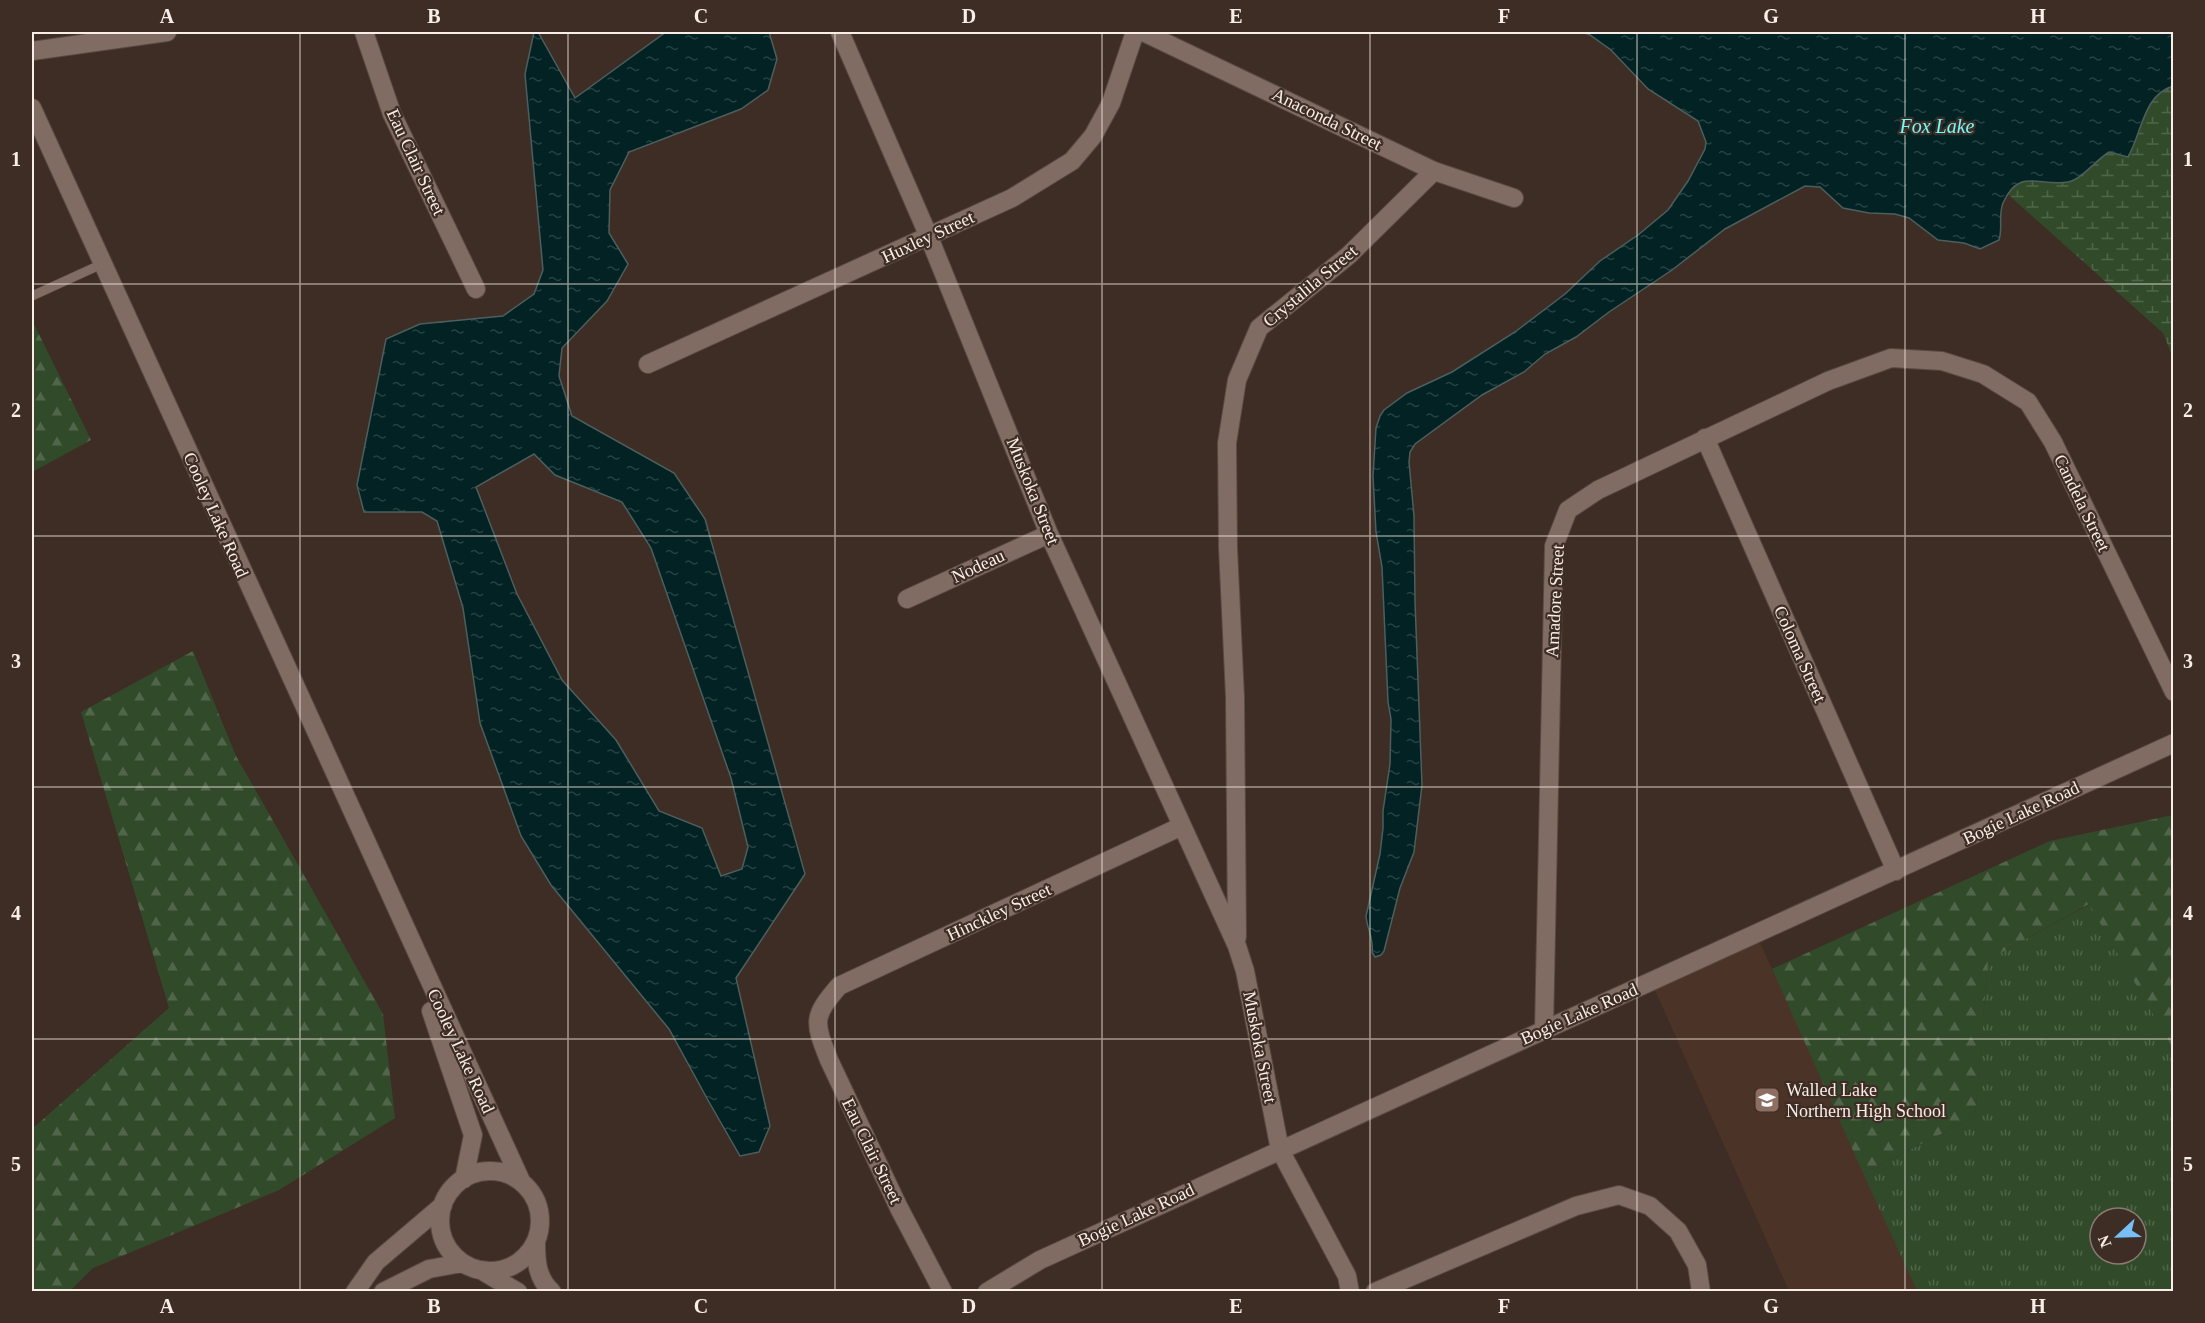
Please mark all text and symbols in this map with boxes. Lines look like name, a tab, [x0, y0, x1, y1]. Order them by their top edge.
text: A	[160, 5, 175, 27]
text: B	[427, 5, 441, 27]
text: C	[694, 5, 708, 27]
text: D	[962, 5, 976, 27]
text: E	[1229, 5, 1243, 27]
text: F	[1498, 5, 1510, 27]
text: G	[1763, 5, 1779, 27]
text: H	[2030, 5, 2046, 27]
street label: Anaconda Street	[1269, 84, 1385, 154]
street label: Eau Clair Street	[383, 106, 449, 218]
water label: Fox Lake	[1899, 115, 1975, 137]
text: 1	[11, 148, 21, 170]
text: 1	[2183, 148, 2193, 170]
street label: Huxley Street	[879, 207, 977, 267]
street label: Crystalila Street	[1259, 241, 1361, 331]
text: 2	[11, 399, 21, 421]
text: 2	[2183, 399, 2193, 421]
street label: Muskoka Street	[1002, 435, 1064, 547]
street label: Cooley Lake Road	[179, 449, 253, 581]
street label: Candela Street	[2050, 451, 2114, 555]
street label: Amadore Street	[1542, 544, 1568, 658]
street label: Nodeau	[948, 545, 1008, 587]
street label: Coloma Street	[1770, 603, 1830, 705]
text: 3	[11, 650, 21, 672]
text: 3	[2183, 650, 2193, 672]
street label: Bogie Lake Road	[1960, 777, 2082, 849]
street label: Hinckley Street	[944, 879, 1054, 945]
text: 4	[11, 902, 21, 924]
text: 4	[2183, 902, 2193, 924]
street label: Bogie Lake Road	[1517, 979, 1641, 1049]
street label: Cooley Lake Road	[423, 986, 499, 1116]
street label: Muskoka Street	[1239, 989, 1281, 1105]
place label: Walled Lake Northern High School	[1786, 1080, 1946, 1121]
school or university icon: Walled Lake Northern High School	[1752, 1085, 1782, 1115]
street label: Eau Clair Street	[838, 1095, 906, 1207]
text: 5	[11, 1153, 21, 1175]
text: 5	[2183, 1153, 2193, 1175]
street label: Bogie Lake Road	[1075, 1179, 1197, 1251]
north arrow	[2088, 1206, 2148, 1266]
text: N	[2094, 1232, 2115, 1250]
text: A	[160, 1295, 175, 1317]
text: B	[427, 1295, 441, 1317]
text: C	[694, 1295, 708, 1317]
text: D	[962, 1295, 976, 1317]
text: E	[1229, 1295, 1243, 1317]
text: F	[1498, 1295, 1510, 1317]
text: G	[1763, 1295, 1779, 1317]
text: H	[2030, 1295, 2046, 1317]

